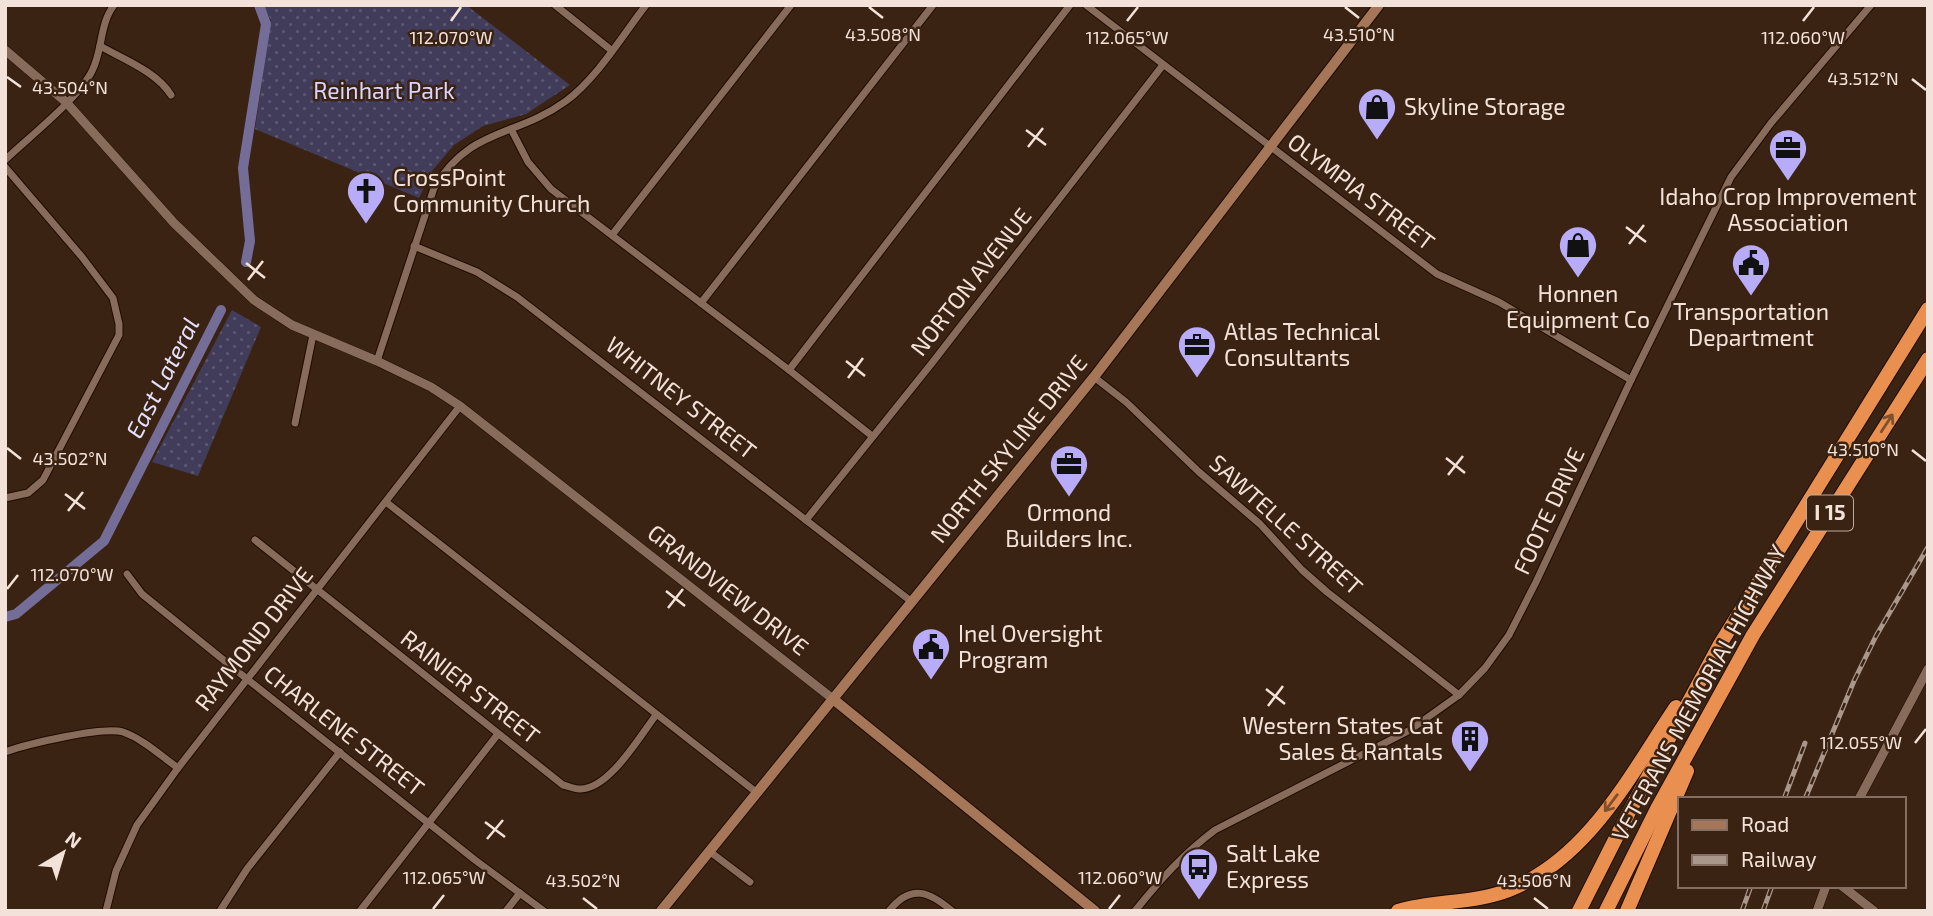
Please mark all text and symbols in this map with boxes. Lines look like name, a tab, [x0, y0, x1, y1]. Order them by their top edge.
text: 43.508°N	[845, 23, 921, 45]
text: 43.510°N	[1323, 23, 1395, 45]
text: 112.070°W	[409, 26, 493, 48]
text: 112.065°W	[1086, 26, 1168, 48]
text: 112.060°W	[1761, 26, 1845, 48]
text: 43.512°N	[1827, 67, 1899, 89]
text: 43.504°N	[32, 76, 108, 98]
park label: Reinhart Park	[313, 76, 455, 104]
shop icon: Skyline Storage	[1356, 86, 1398, 141]
place label: Skyline Storage	[1404, 92, 1566, 120]
street label: OLYMPIA STREET	[1283, 127, 1440, 255]
office icon: Idaho Crop Improvement Association	[1767, 127, 1809, 182]
place label: CrossPoint Community Church	[393, 163, 590, 217]
church icon: CrossPoint Community Church	[345, 170, 387, 225]
place label: Idaho Crop Improvement Association	[1659, 182, 1917, 236]
street label: NORTON AVENUE	[904, 202, 1037, 361]
shop icon: Honnen Equipment Co	[1557, 224, 1599, 279]
public building icon: Transportation Department	[1730, 242, 1772, 297]
place label: Honnen Equipment Co	[1506, 279, 1650, 333]
place label: Transportation Department	[1673, 297, 1829, 351]
water label: East Lateral	[119, 312, 204, 442]
place label: Atlas Technical Consultants	[1224, 317, 1380, 371]
office icon: Atlas Technical Consultants	[1176, 324, 1218, 379]
street label: WHITNEY STREET	[601, 330, 762, 465]
street label: NORTH SKYLINE DRIVE	[924, 349, 1093, 548]
one-way arrow	[1880, 413, 1894, 433]
text: 43.510°N	[1827, 438, 1899, 460]
office icon: Ormond Builders Inc.	[1048, 443, 1090, 498]
street label: FOOTE DRIVE	[1507, 443, 1590, 578]
text: 43.502°N	[32, 447, 108, 469]
street label: SAWTELLE STREET	[1204, 448, 1369, 600]
road number: I 15	[1807, 496, 1853, 530]
place label: Ormond Builders Inc.	[1005, 498, 1133, 552]
street label: GRANDVIEW DRIVE	[643, 518, 815, 661]
street label: VETERANS MEMORIAL HIGHWAY	[1605, 540, 1791, 845]
street label: RAYMOND DRIVE	[188, 561, 318, 716]
text: 112.070°W	[30, 563, 114, 585]
place label: Inel Oversight Program	[958, 619, 1103, 673]
street label: RAINIER STREET	[396, 623, 546, 749]
public building icon: Inel Oversight Program	[910, 626, 952, 681]
street label: CHARLENE STREET	[259, 659, 430, 801]
place label: Western States Cat Sales & Rantals	[1242, 711, 1443, 765]
building icon: Western States Cat Sales & Rantals	[1449, 718, 1491, 773]
text: 112.055°W	[1820, 731, 1902, 753]
one-way arrow	[1603, 793, 1618, 811]
legend	[1678, 797, 1905, 888]
text: Road	[1741, 811, 1789, 836]
north arrow	[28, 818, 98, 888]
text: N	[61, 826, 86, 852]
place label: Salt Lake Express	[1226, 839, 1320, 893]
bus stop icon: Salt Lake Express	[1178, 846, 1220, 901]
text: Railway	[1741, 846, 1817, 871]
text: 112.065°W	[403, 866, 485, 888]
text: 112.060°W	[1078, 866, 1162, 888]
text: 43.502°N	[545, 869, 621, 891]
text: 43.506°N	[1496, 869, 1572, 891]

